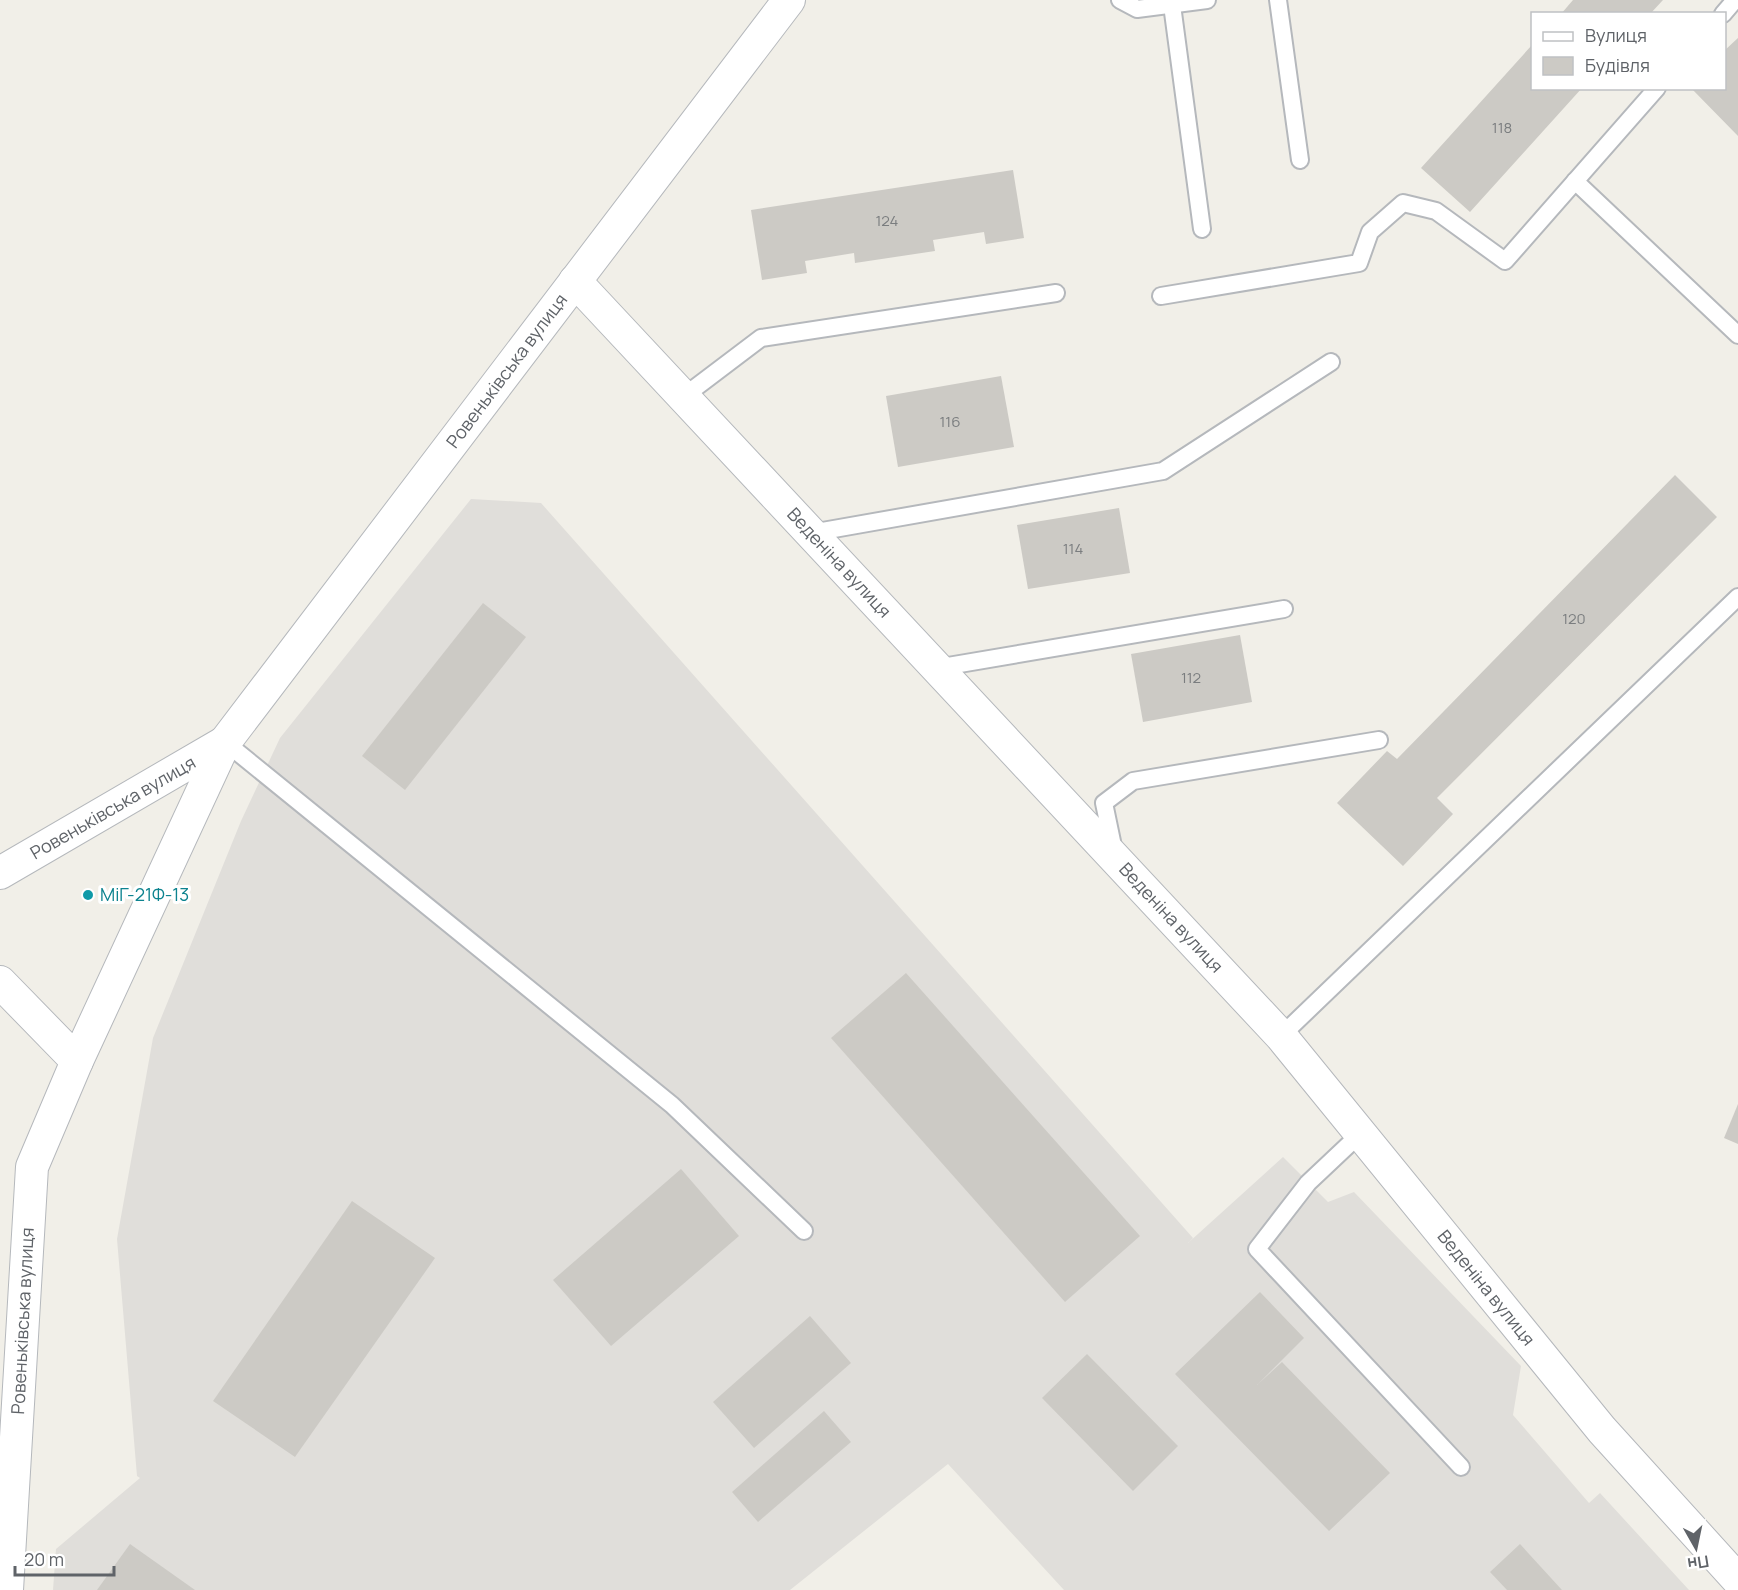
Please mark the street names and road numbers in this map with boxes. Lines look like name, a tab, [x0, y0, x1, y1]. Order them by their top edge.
street label: Ровеньківська вулиця	[440, 288, 572, 452]
street label: Веденіна вулиця	[782, 502, 897, 623]
street label: Ровеньківська вулиця	[25, 750, 200, 864]
street label: Веденіна вулиця	[1114, 857, 1229, 978]
street label: Веденіна вулиця	[1433, 1224, 1541, 1350]
street label: Ровеньківська вулиця	[5, 1227, 39, 1415]

